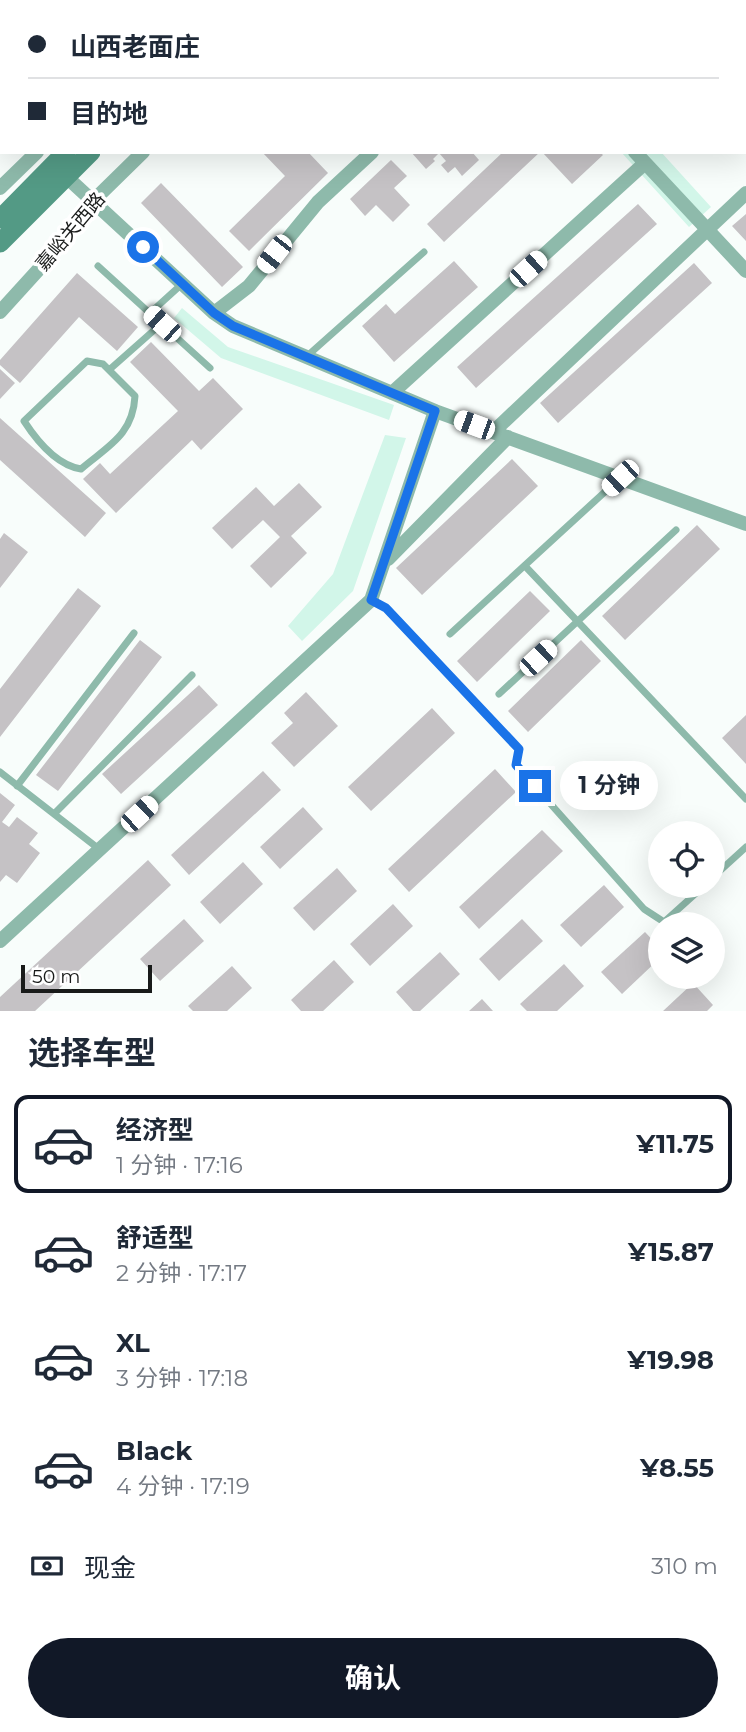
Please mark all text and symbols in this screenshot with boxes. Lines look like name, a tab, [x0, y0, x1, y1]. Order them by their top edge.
text: 山西老面庄	[70, 31, 200, 63]
text: 目的地	[70, 98, 148, 130]
street label: 嘉峪关西路	[31, 188, 110, 275]
route start	[127, 231, 159, 263]
car	[253, 231, 296, 277]
car	[506, 247, 551, 291]
car	[140, 302, 185, 346]
car	[451, 408, 498, 442]
car	[598, 456, 643, 500]
car	[516, 636, 561, 680]
callout: 1 分钟	[560, 762, 658, 810]
route end	[519, 770, 551, 802]
text: 1 分钟	[578, 771, 640, 799]
car	[117, 792, 162, 836]
map controls	[648, 821, 725, 989]
button: locate	[648, 821, 725, 898]
button: layers	[648, 912, 725, 989]
scale bar	[21, 962, 152, 994]
text: 50 m	[32, 965, 80, 988]
text: 选择车型	[28, 1033, 156, 1072]
icon: car	[32, 1113, 95, 1176]
text: 经济型	[116, 1114, 194, 1146]
text: ¥11.75	[636, 1128, 714, 1160]
text: 1 分钟 · 17:16	[116, 1151, 243, 1179]
icon: car	[32, 1221, 95, 1284]
text: 舒适型	[116, 1222, 194, 1254]
text: ¥15.87	[628, 1236, 714, 1268]
text: 2 分钟 · 17:17	[116, 1259, 247, 1287]
text: XL	[116, 1327, 150, 1359]
icon: car	[32, 1329, 95, 1392]
text: ¥19.98	[627, 1344, 714, 1376]
text: 3 分钟 · 17:18	[116, 1364, 248, 1392]
text: Black	[116, 1435, 192, 1467]
icon: car	[32, 1437, 95, 1500]
text: ¥8.55	[640, 1452, 714, 1484]
text: 4 分钟 · 17:19	[116, 1472, 250, 1500]
icon: cash	[28, 1547, 66, 1585]
text: 现金	[84, 1552, 136, 1584]
text: 310 m	[651, 1552, 718, 1580]
button: 确认	[28, 1638, 718, 1718]

